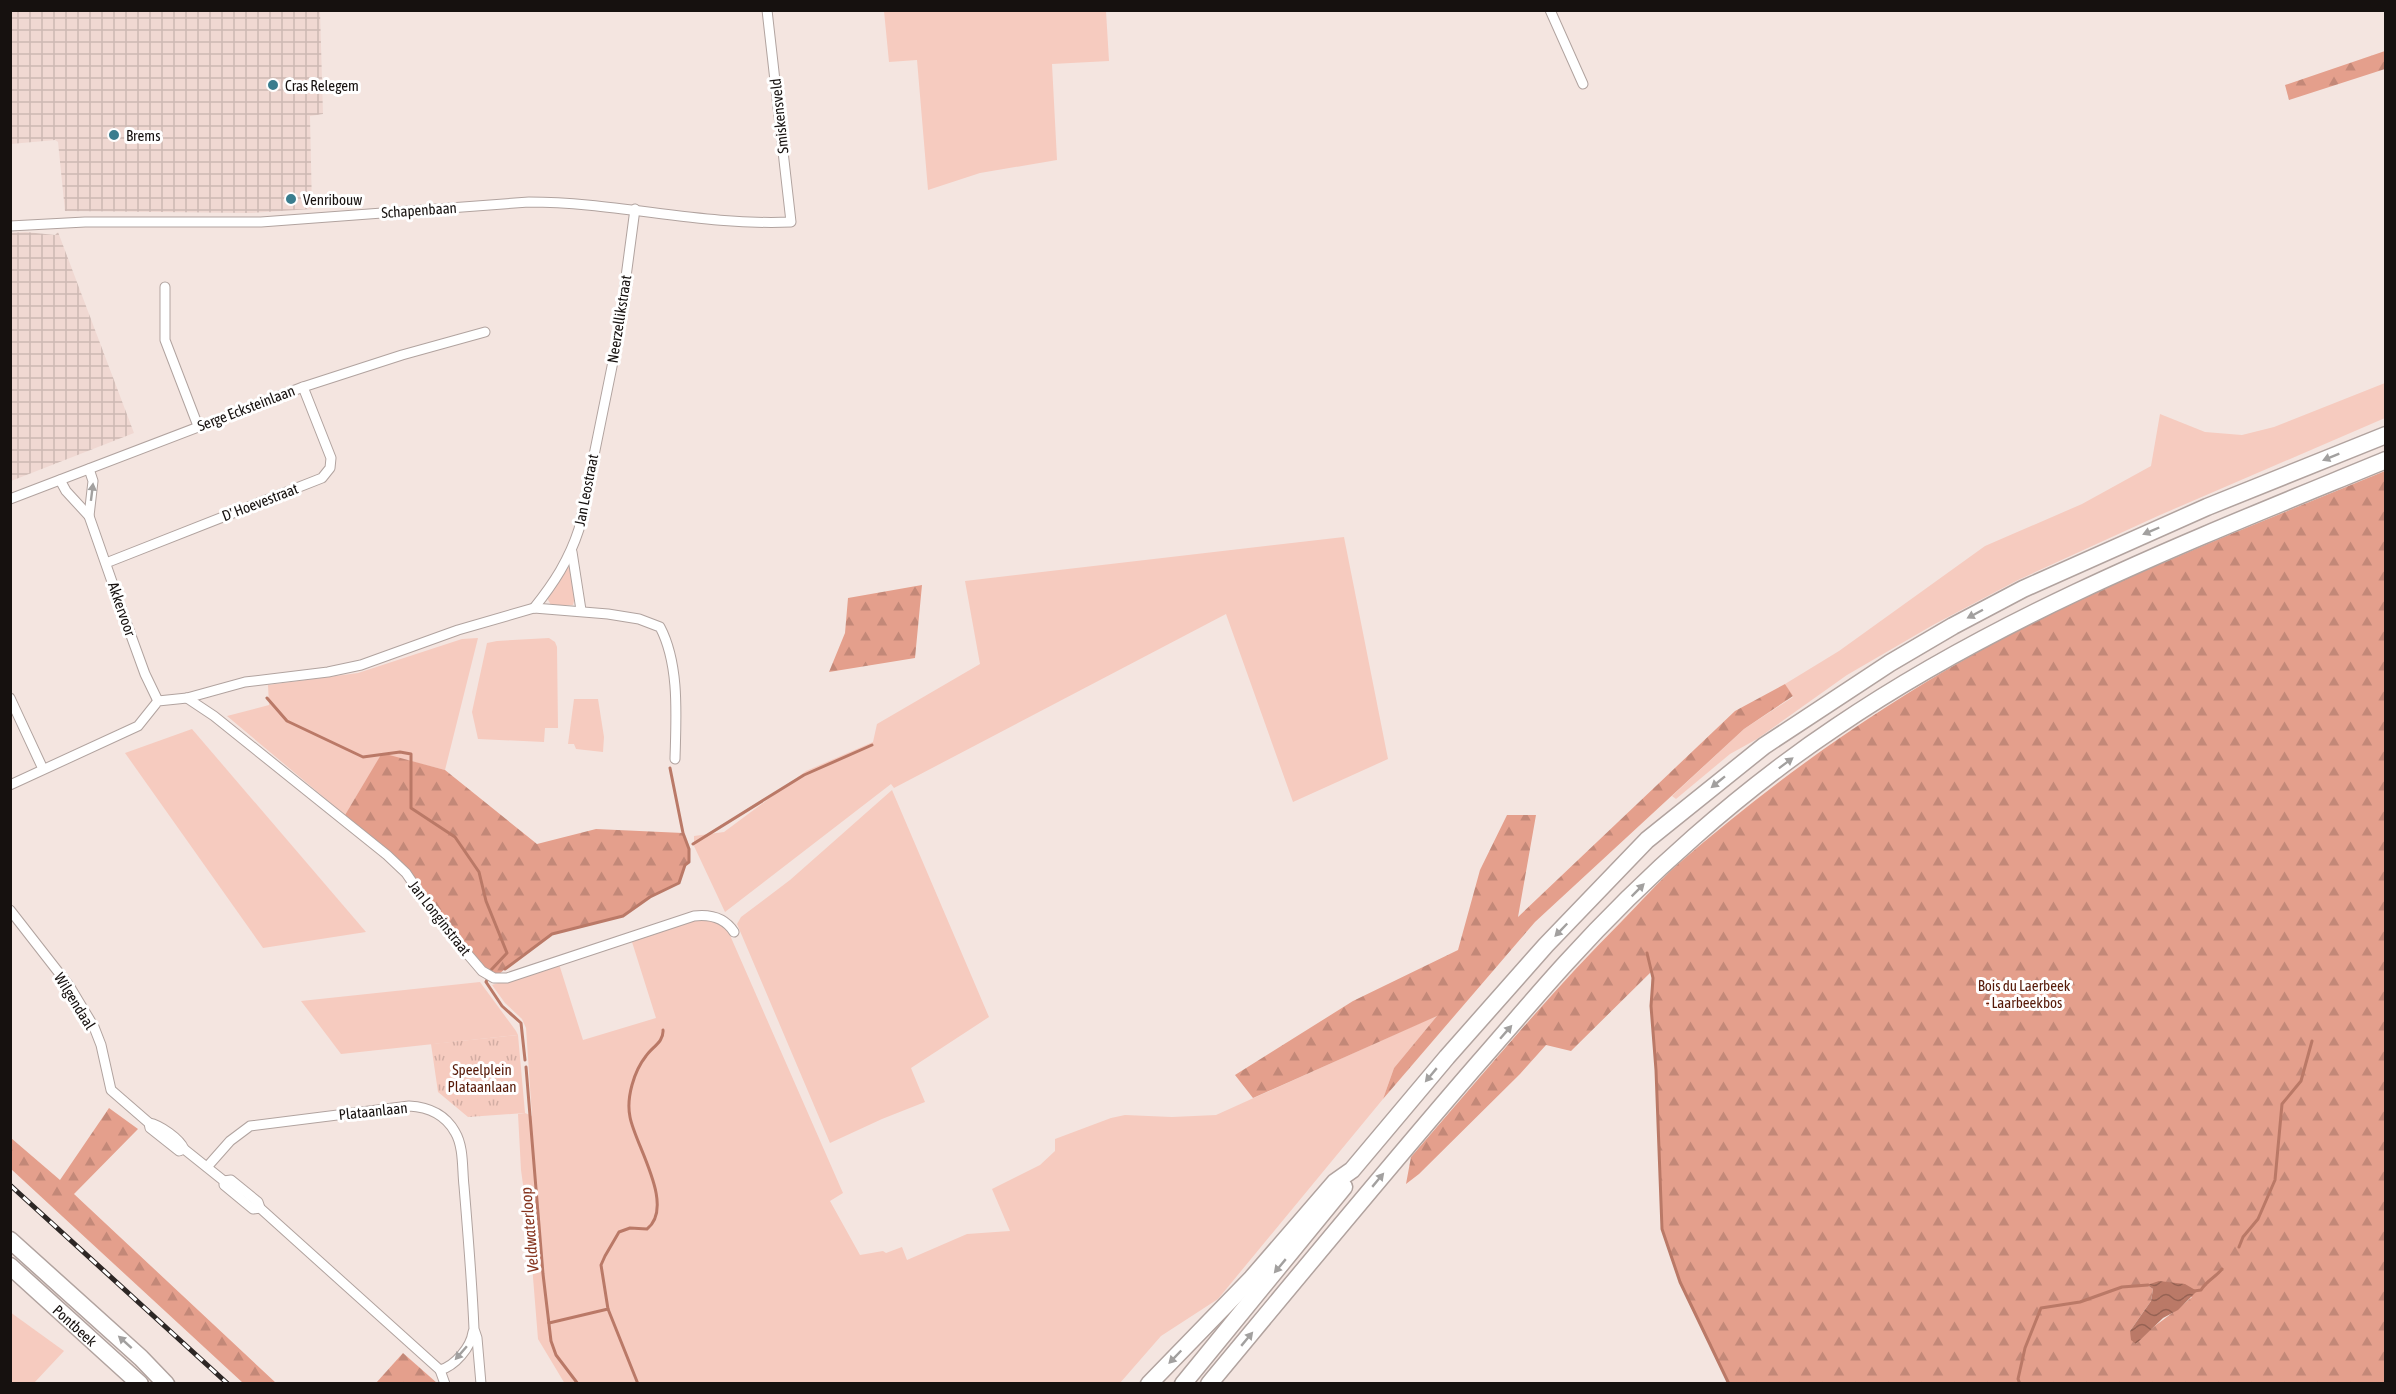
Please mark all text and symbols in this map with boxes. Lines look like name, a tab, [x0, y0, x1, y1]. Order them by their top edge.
place label: Cras Relegem	[285, 77, 359, 94]
marker: Cras Relegem	[266, 78, 280, 92]
street label: Smiskensveld	[767, 78, 791, 154]
place label: Brems	[126, 127, 160, 144]
marker: Brems	[107, 128, 121, 142]
place label: Venribouw	[303, 191, 362, 208]
marker: Venribouw	[284, 192, 298, 206]
street label: Schapenbaan	[381, 199, 457, 221]
street label: Neerzellikstraat	[604, 274, 634, 364]
street label: Serge Ecksteinlaan	[195, 382, 297, 434]
street label: Jan Leostraat	[571, 453, 601, 527]
one-way arrow	[2322, 453, 2340, 462]
street label: D' Hoevestraat	[220, 480, 300, 524]
one-way arrow	[87, 483, 96, 502]
one-way arrow	[2141, 526, 2159, 536]
street label: Akkervoor	[105, 580, 139, 639]
one-way arrow	[1966, 610, 1983, 619]
one-way arrow	[1778, 757, 1794, 769]
one-way arrow	[1711, 776, 1726, 788]
street label: Jan Longinstraat	[405, 877, 475, 959]
one-way arrow	[1631, 883, 1645, 897]
one-way arrow	[1554, 922, 1568, 937]
street label: Wilgendaal	[51, 970, 99, 1032]
park label: Bois du Laerbeek - Laarbeekbos	[1978, 977, 2071, 1011]
one-way arrow	[1499, 1024, 1512, 1040]
park label: Speelplein Plataanlaan	[447, 1061, 517, 1095]
one-way arrow	[1425, 1067, 1438, 1083]
street label: Plataanlaan	[338, 1099, 408, 1123]
one-way arrow	[1372, 1172, 1385, 1188]
water label: Veldwaterloop	[516, 1186, 543, 1274]
one-way arrow	[1274, 1258, 1287, 1273]
street label: Pontbeek	[50, 1301, 101, 1350]
one-way arrow	[1240, 1331, 1253, 1347]
one-way arrow	[117, 1335, 132, 1349]
one-way arrow	[455, 1345, 468, 1360]
one-way arrow	[1169, 1349, 1183, 1363]

